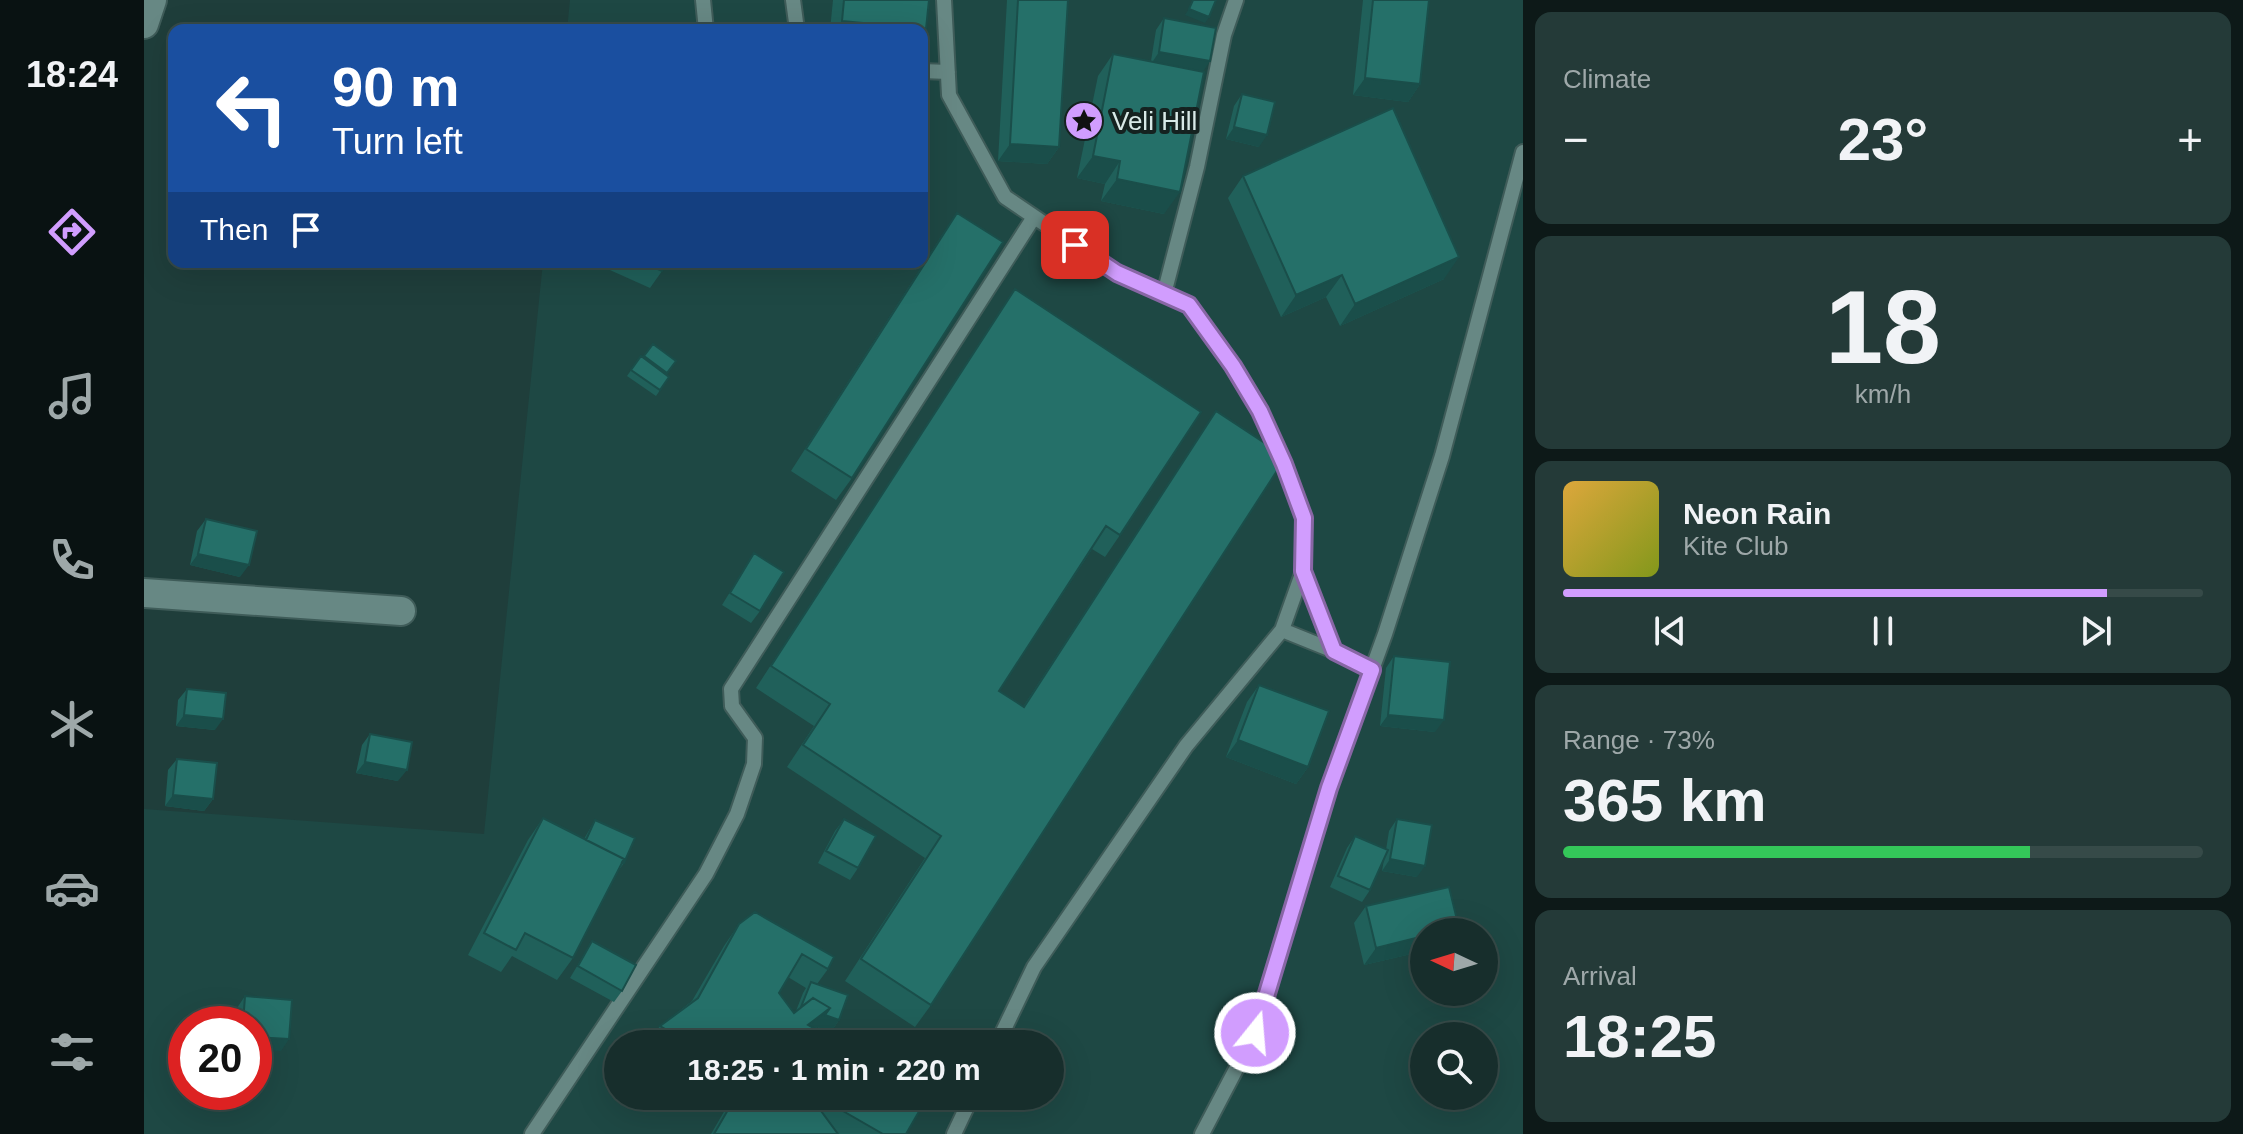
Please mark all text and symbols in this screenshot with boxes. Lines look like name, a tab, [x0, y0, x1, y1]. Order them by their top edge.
text: 18:24	[26, 54, 118, 95]
text: 90 m	[332, 55, 460, 118]
icon: left	[200, 56, 304, 160]
text: Climate	[1563, 64, 1651, 94]
place icon: Veli Hill	[1063, 100, 1105, 142]
place label: Veli Hill	[1112, 106, 1197, 136]
text: 23°	[1838, 106, 1928, 173]
text: −	[1563, 115, 1589, 164]
text: +	[2177, 115, 2203, 164]
text: Turn left	[332, 121, 463, 162]
icon: directions	[44, 204, 100, 260]
icon: arrive	[284, 208, 328, 252]
pin	[1041, 211, 1109, 279]
text: Then	[200, 213, 268, 246]
icon: arrive	[1053, 223, 1097, 267]
text: 18	[1825, 269, 1941, 385]
icon: music	[44, 368, 100, 424]
text: km/h	[1855, 379, 1911, 409]
text: Neon Rain	[1683, 497, 1831, 530]
text: Kite Club	[1683, 531, 1789, 561]
icon: phone	[44, 532, 100, 588]
icon: previous	[1648, 609, 1692, 653]
icon: pause	[1861, 609, 1905, 653]
icon: next	[2074, 609, 2118, 653]
icon: climate	[44, 696, 100, 752]
text: Range · 73%	[1563, 725, 1715, 755]
text: 365 km	[1563, 767, 1767, 834]
icon: car	[44, 860, 100, 916]
north arrow	[1410, 918, 1498, 1006]
map controls	[1410, 918, 1498, 1110]
text: Arrival	[1563, 961, 1637, 991]
position arrow	[1213, 991, 1297, 1075]
text: 18:25	[1563, 1003, 1716, 1070]
speed limit sign: 20	[168, 1006, 272, 1110]
button: search	[1410, 1022, 1498, 1110]
icon: filters	[44, 1024, 100, 1080]
text: 18:25 · 1 min · 220 m	[687, 1053, 981, 1086]

